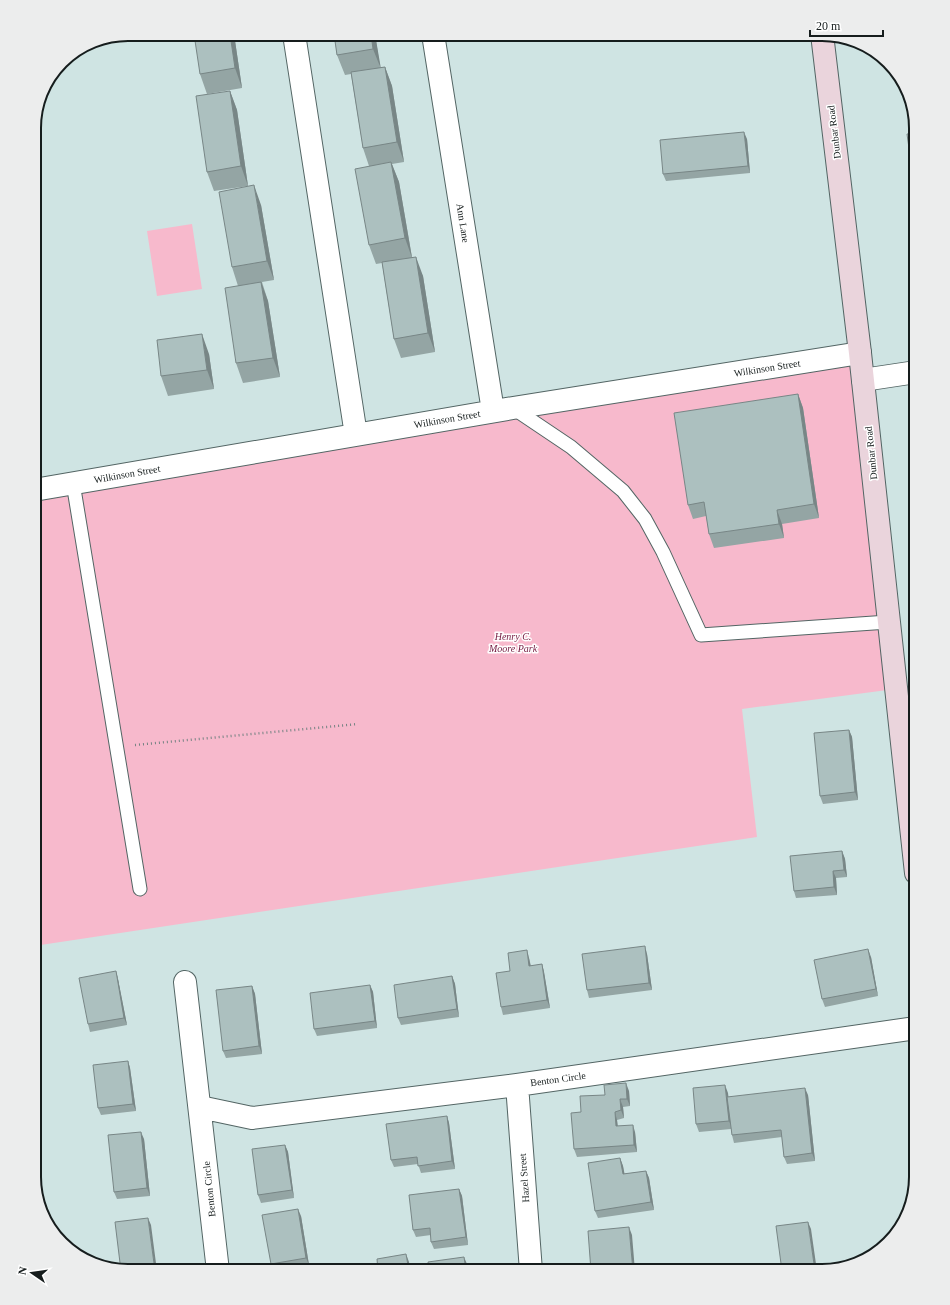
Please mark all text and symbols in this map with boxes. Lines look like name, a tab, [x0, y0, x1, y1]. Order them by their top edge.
scale bar	[810, 12, 883, 38]
text: 20 m	[816, 19, 841, 33]
street label: Dunbar Road	[825, 105, 843, 159]
street label: Ann Lane	[454, 203, 472, 244]
street label: Wilkinson Street	[733, 357, 801, 379]
street label: Wilkinson Street	[413, 408, 481, 430]
street label: Dunbar Road	[863, 426, 879, 480]
street label: Wilkinson Street	[93, 463, 161, 485]
park label: Henry C. Moore Park	[488, 631, 538, 654]
street label: Benton Circle	[530, 1070, 587, 1088]
street label: Hazel Street	[517, 1153, 531, 1203]
street label: Benton Circle	[201, 1160, 217, 1217]
north arrow	[12, 1253, 52, 1293]
text: N	[16, 1265, 29, 1276]

